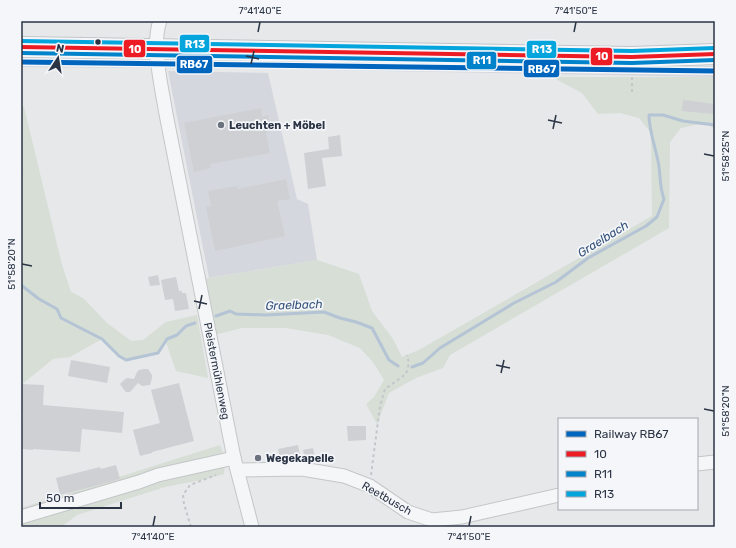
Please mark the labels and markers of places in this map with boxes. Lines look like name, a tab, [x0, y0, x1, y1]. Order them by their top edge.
unlabelled marker	[93, 37, 103, 47]
place label: Leuchten + Möbel	[229, 119, 325, 132]
marker: Leuchten + Möbel	[216, 120, 226, 130]
place label: Wegekapelle	[266, 452, 335, 465]
marker: Wegekapelle	[253, 453, 263, 463]

